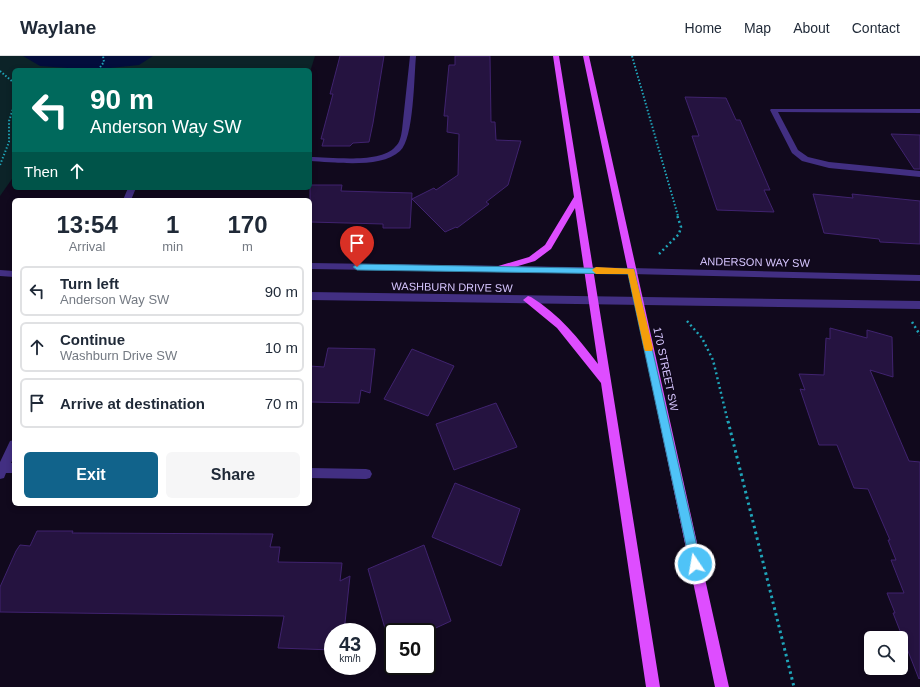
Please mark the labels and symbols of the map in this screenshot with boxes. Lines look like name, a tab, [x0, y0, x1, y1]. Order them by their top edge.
pin	[340, 226, 374, 267]
street label: ANDERSON WAY SW	[700, 255, 811, 269]
street label: WASHBURN DRIVE SW	[391, 280, 513, 294]
street label: 170 STREET SW	[651, 326, 681, 413]
position arrow	[674, 543, 716, 585]
speed limit sign: 50	[384, 623, 436, 675]

